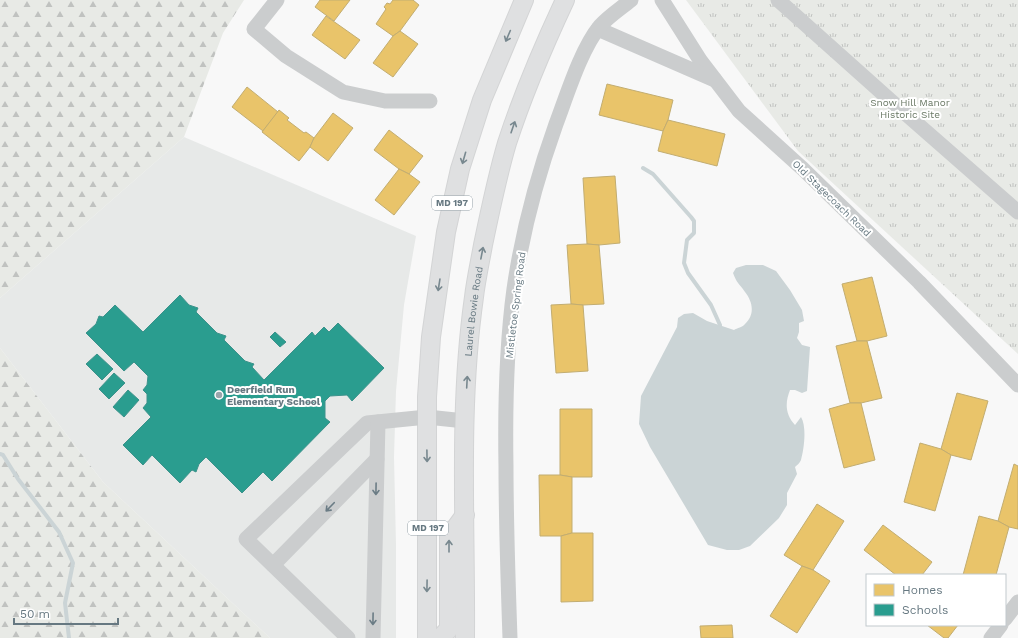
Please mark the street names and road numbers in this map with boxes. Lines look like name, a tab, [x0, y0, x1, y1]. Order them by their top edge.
street label: Old Stagecoach Road	[790, 158, 873, 239]
road number: MD 197	[432, 196, 472, 210]
street label: Mistletoe Spring Road	[503, 251, 528, 359]
street label: Laurel Bowie Road	[463, 266, 485, 357]
road number: MD 197	[408, 521, 448, 535]

